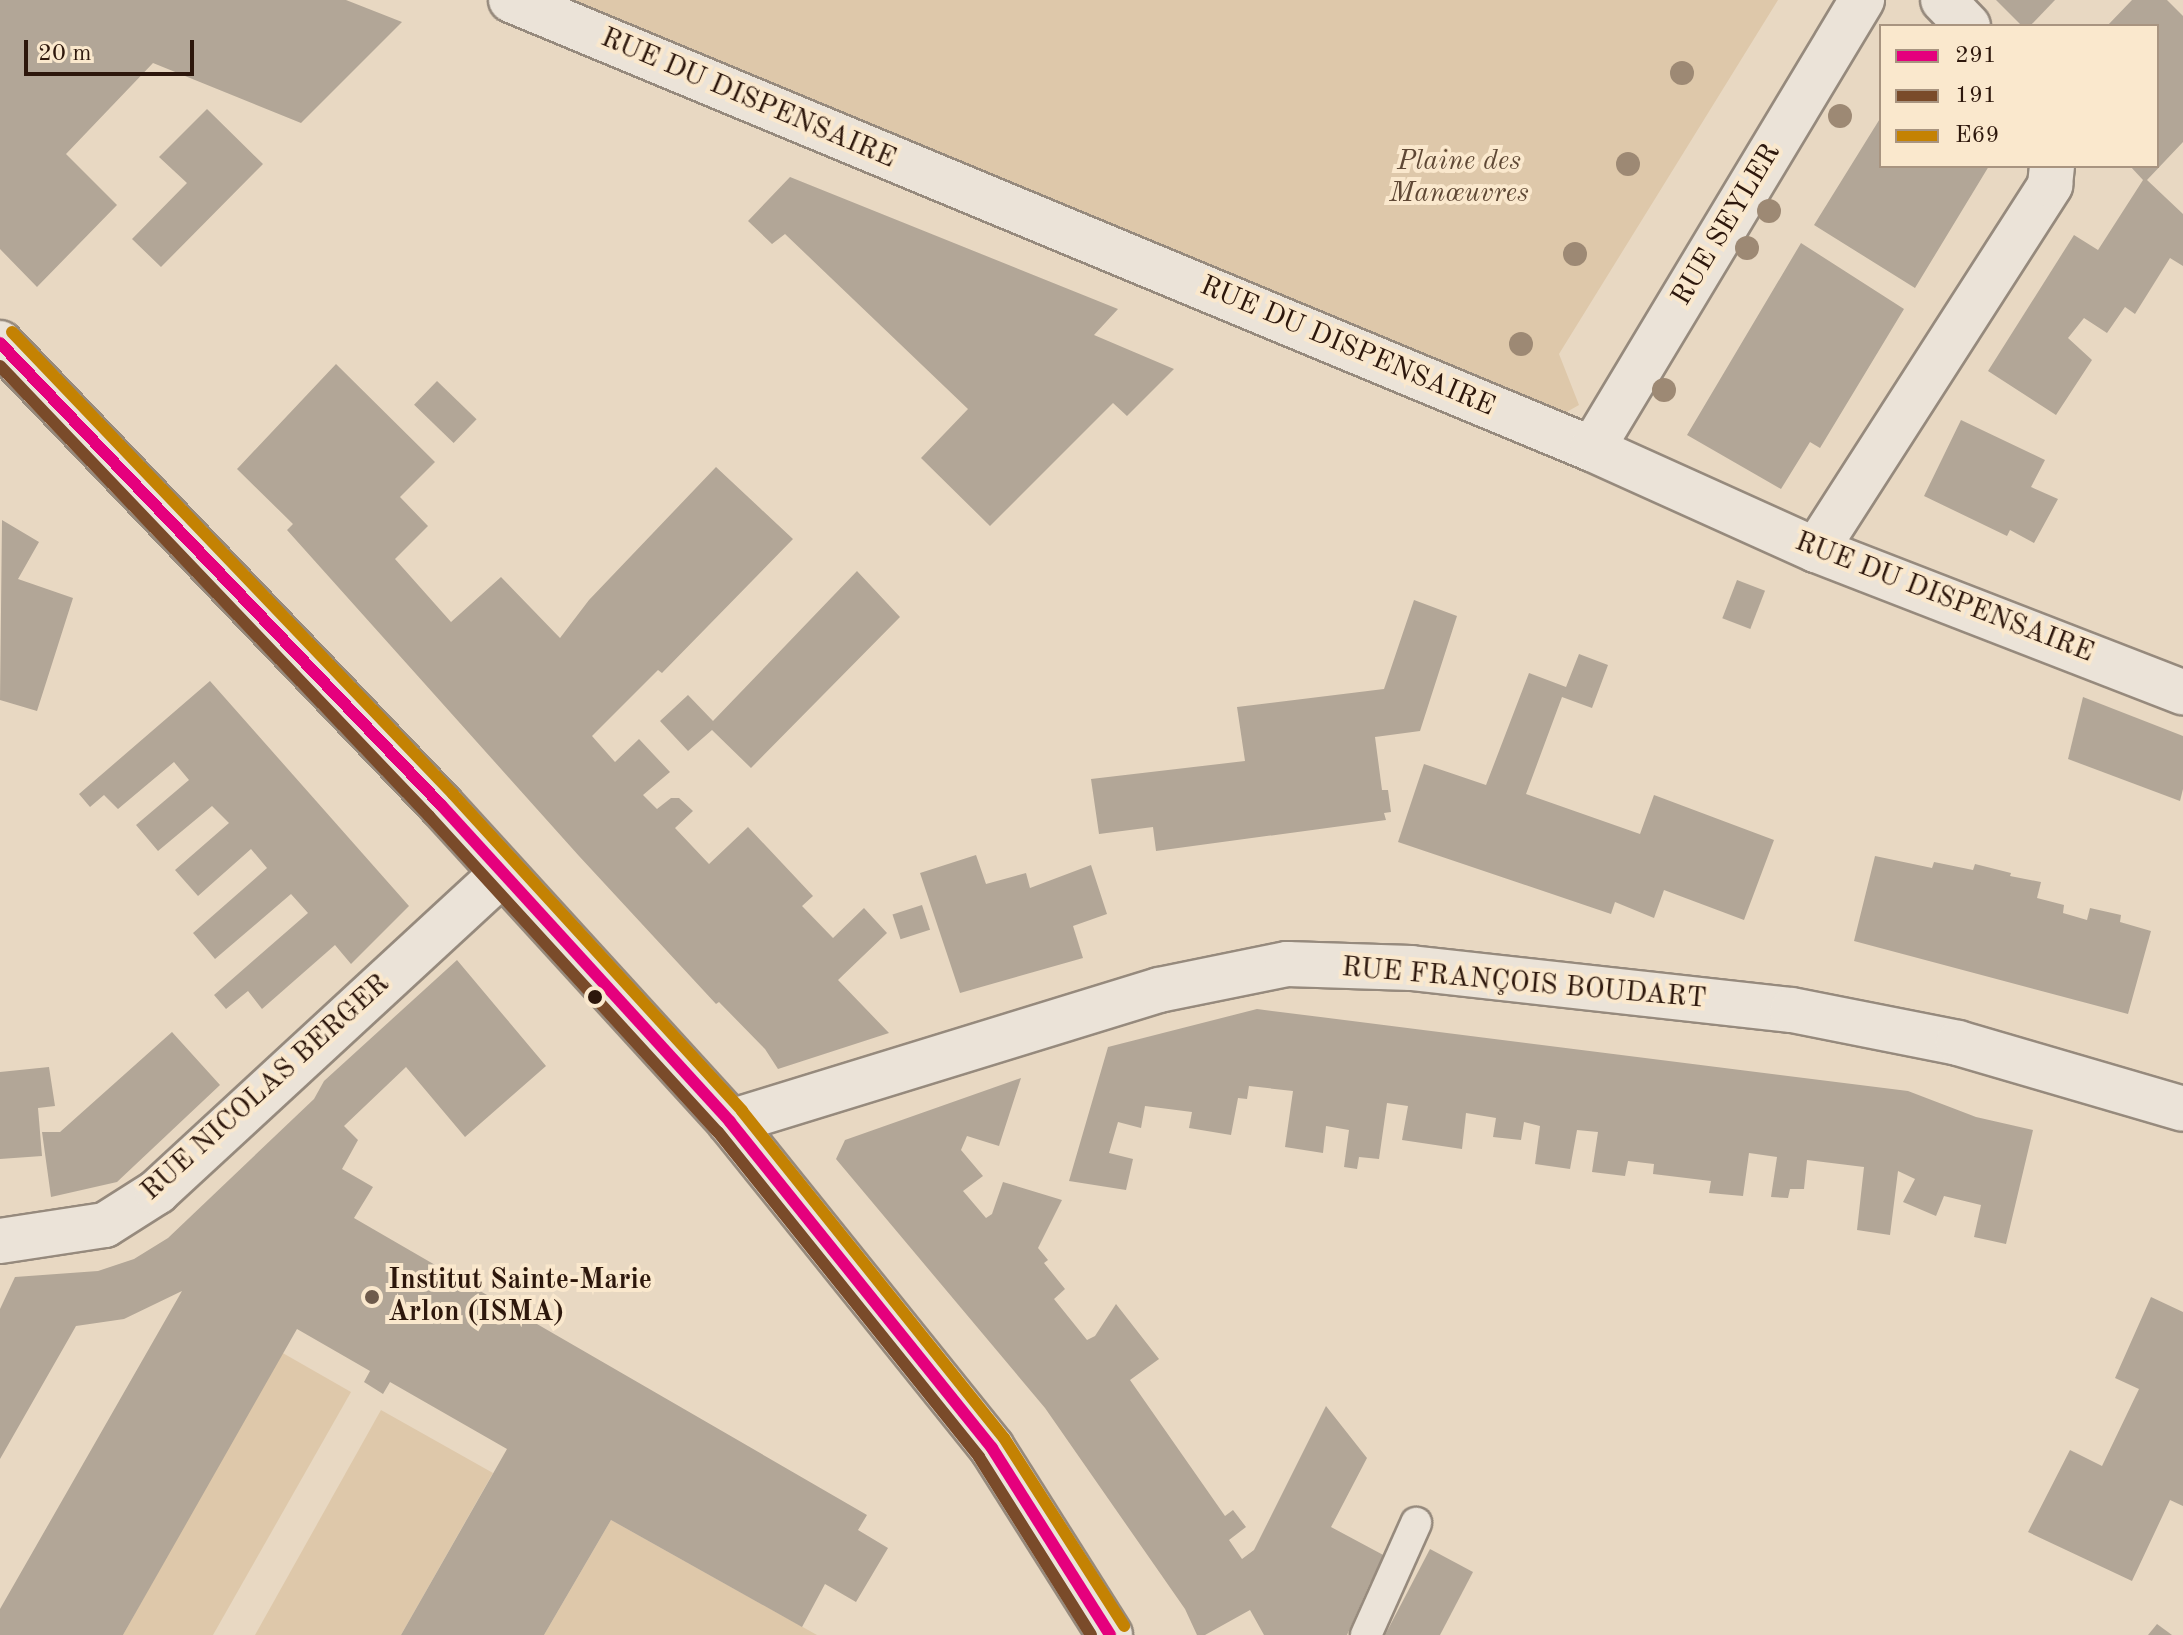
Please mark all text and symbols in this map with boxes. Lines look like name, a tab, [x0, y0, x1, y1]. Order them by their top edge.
street label: RUE DU DISPENSAIRE	[596, 22, 900, 176]
scale bar	[28, 24, 198, 74]
legend	[1879, 24, 2159, 168]
text: 20 m	[38, 42, 92, 66]
text: 291	[1955, 44, 1997, 68]
text: 191	[1955, 84, 1997, 108]
text: E69	[1955, 124, 1999, 148]
street label: RUE SEYLER	[1665, 138, 1789, 312]
park label: Plaine des Manœuvres	[1389, 145, 1529, 211]
street label: RUE DU DISPENSAIRE	[1195, 270, 1499, 424]
street label: RUE DU DISPENSAIRE	[1790, 526, 2098, 670]
street label: RUE FRANÇOIS BOUDART	[1340, 951, 1708, 1017]
street label: RUE NICOLAS BERGER	[135, 968, 397, 1208]
unlabelled marker	[587, 989, 603, 1005]
place label: Institut Sainte-Marie Arlon (ISMA)	[388, 1264, 652, 1330]
marker: Institut Sainte-Marie Arlon (ISMA)	[363, 1288, 381, 1306]

